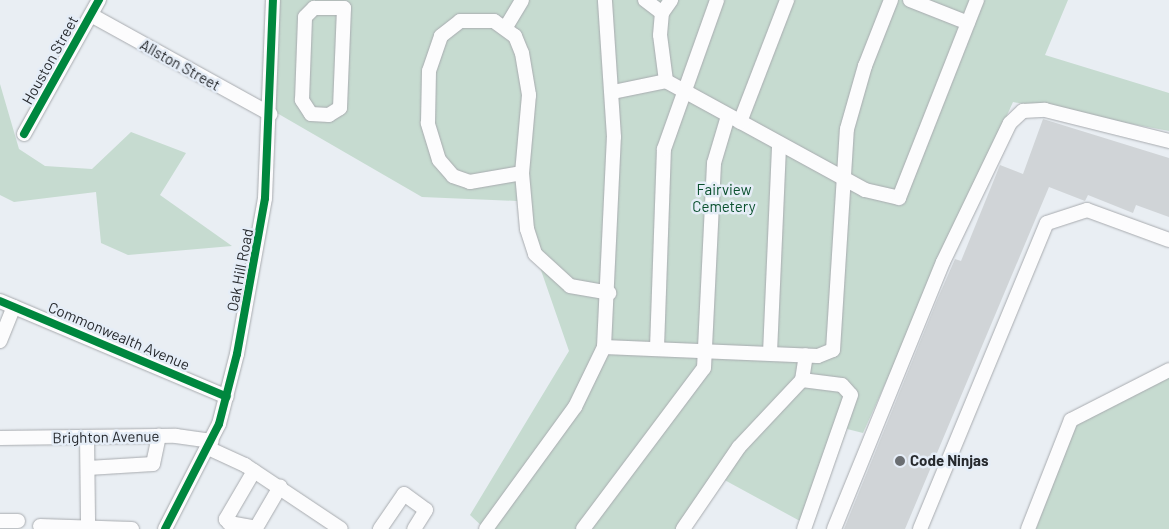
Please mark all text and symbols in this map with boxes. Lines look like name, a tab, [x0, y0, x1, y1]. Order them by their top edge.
street label: Houston Street	[18, 12, 82, 108]
street label: Allston Street	[137, 36, 223, 94]
park label: Fairview Cemetery	[692, 180, 756, 215]
street label: Oak Hill Road	[223, 227, 257, 313]
street label: Commonwealth Avenue	[46, 298, 192, 374]
street label: Brighton Avenue	[52, 427, 160, 447]
place label: Code Ninjas	[910, 452, 988, 470]
marker: Code Ninjas	[894, 455, 906, 467]

